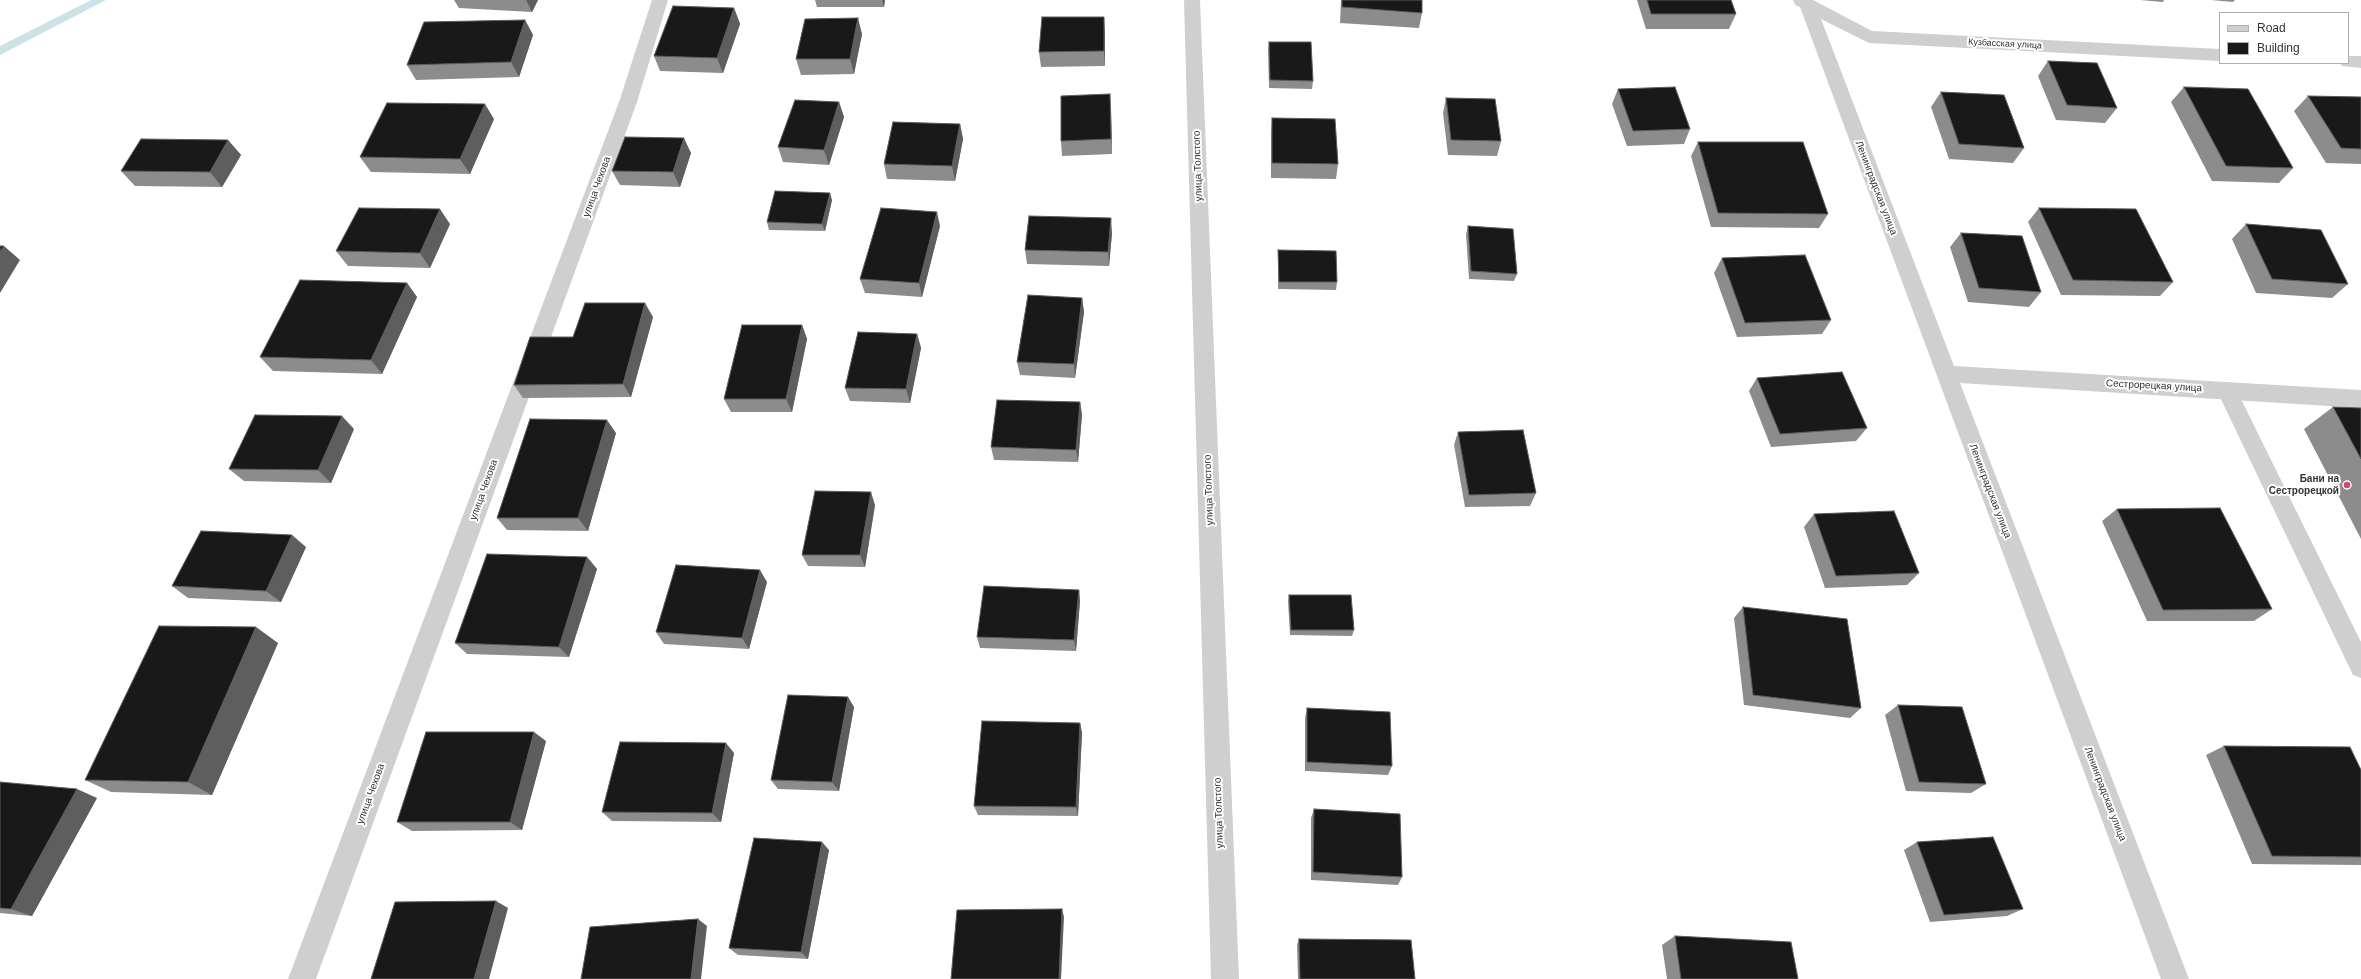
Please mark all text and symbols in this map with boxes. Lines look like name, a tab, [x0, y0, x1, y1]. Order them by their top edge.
legend	[2219, 12, 2349, 64]
text: Road	[2257, 21, 2286, 35]
street label: Кузбасская улица	[1968, 37, 2042, 51]
text: Building	[2257, 41, 2300, 55]
street label: улица Толстого	[1191, 130, 1205, 202]
street label: Ленинградская улица	[1852, 139, 1900, 237]
street label: улица Чехова	[581, 155, 613, 219]
street label: Сестрорецкая улица	[2106, 377, 2202, 395]
street label: Ленинградская улица	[1966, 442, 2014, 540]
street label: улица Толстого	[1202, 454, 1216, 526]
street label: улица Чехова	[468, 458, 500, 522]
place label: Бани на Сестрорецкой	[2269, 473, 2339, 496]
marker: Бани на Сестрорецкой	[2342, 480, 2352, 490]
street label: Ленинградская улица	[2081, 745, 2129, 843]
street label: улица Чехова	[355, 762, 387, 826]
street label: улица Толстого	[1212, 777, 1226, 849]

